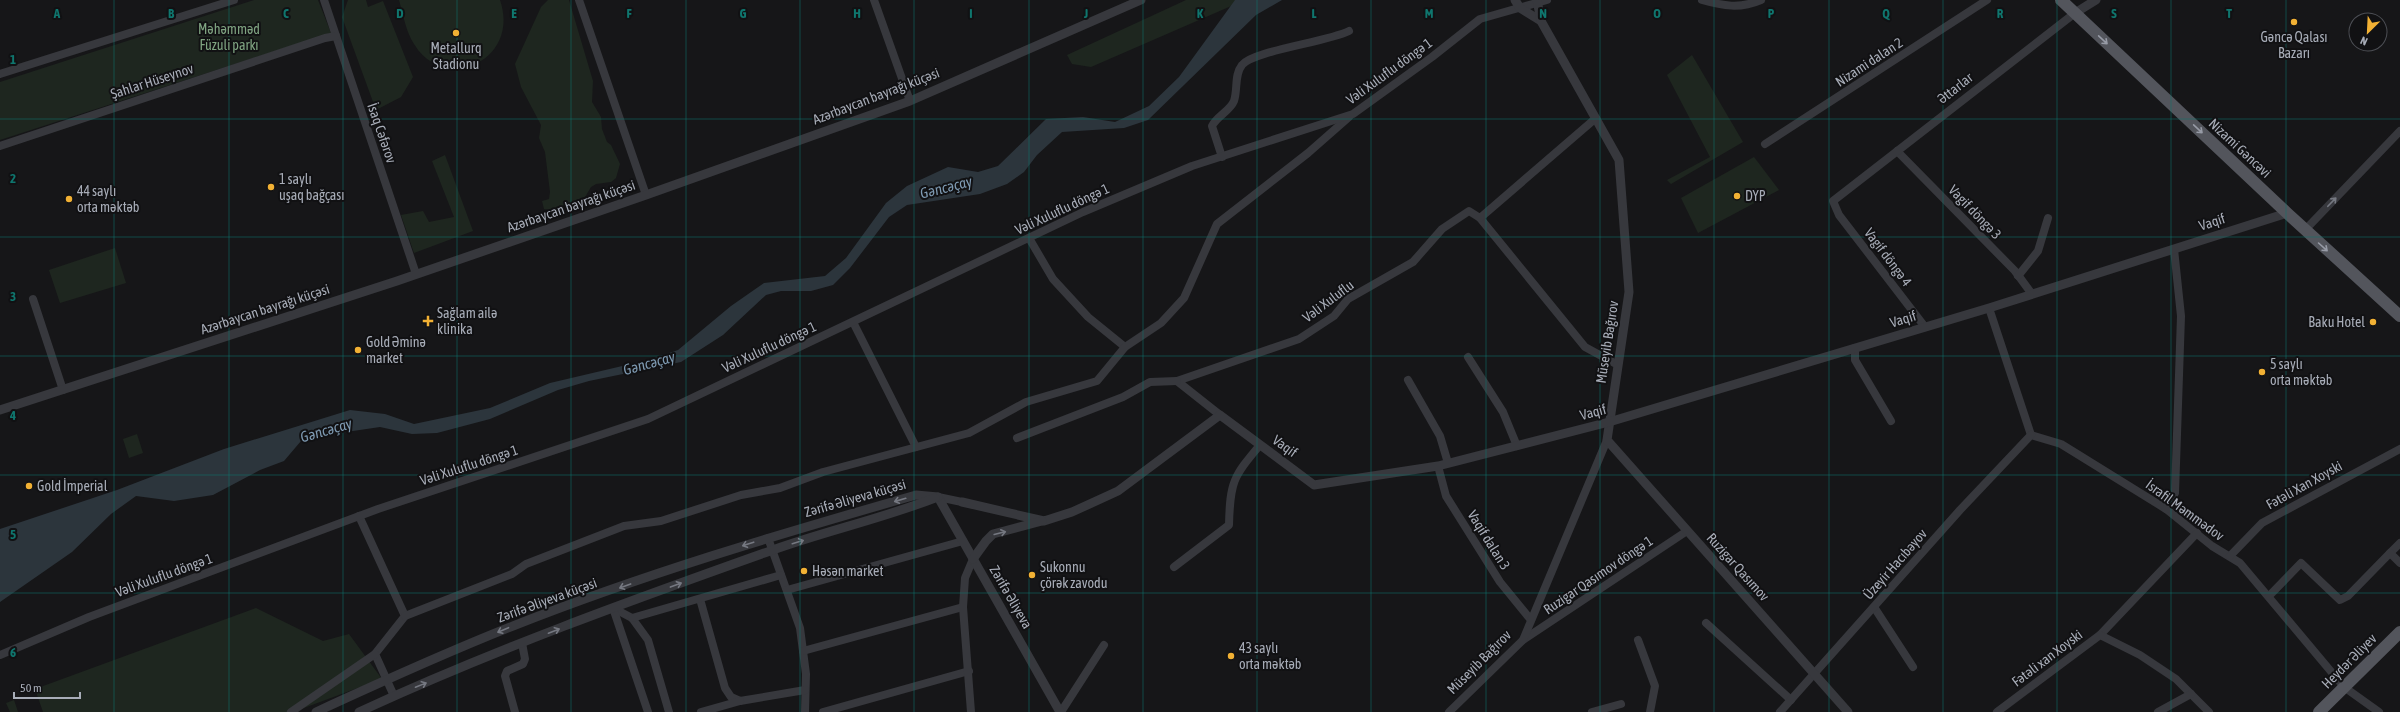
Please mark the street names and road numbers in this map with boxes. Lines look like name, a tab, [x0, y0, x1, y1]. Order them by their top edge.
street label: Nizami dalan 2	[1832, 34, 1906, 90]
street label: Vəli Xuluflu döngə 1	[1343, 35, 1435, 107]
street label: Şahlar Hüseynov	[108, 60, 196, 102]
street label: Azərbaycan bayrağı küçəsi	[810, 64, 942, 128]
street label: Əttarlar	[1934, 69, 1976, 107]
street label: İsaq Cəfərov	[364, 101, 400, 166]
street label: Nizami Gəncəvi	[2206, 115, 2274, 181]
street label: Azərbaycan bayrağı küçəsi	[505, 177, 637, 235]
street label: Vəli Xuluflu döngə 1	[1012, 180, 1112, 238]
street label: Vagif döngə 3	[1945, 182, 2005, 242]
street label: Vaqif	[2197, 210, 2227, 234]
street label: Vagif döngə 4	[1861, 225, 1915, 290]
street label: Vəli Xuluflu	[1299, 277, 1357, 325]
street label: Azərbaycan bayrağı küçəsi	[199, 281, 331, 337]
street label: Müseyib Bağırov	[1593, 299, 1621, 385]
street label: Vaqif	[1888, 307, 1918, 331]
street label: Vəli Xuluflu döngə 1	[719, 318, 819, 376]
street label: Vaqif	[1578, 401, 1608, 423]
street label: Vaqif	[1270, 432, 1301, 460]
street label: Vəli Xuluflu döngə 1	[418, 442, 520, 488]
street label: Fətəli Xan Xoyski	[2263, 458, 2345, 512]
street label: Zərifə Əliyeva küçəsi	[802, 476, 908, 520]
street label: İsrafil Məmmədov	[2143, 476, 2227, 544]
street label: Vaqif dalan 3	[1464, 507, 1514, 573]
street label: Üzeyir Hacıbəyov	[1860, 525, 1930, 603]
street label: Ruzigar Qasımov	[1703, 530, 1773, 604]
street label: Ruzigar Qasımov döngə 1	[1540, 533, 1656, 617]
street label: Vəli Xuluflu döngə 1	[113, 550, 215, 600]
street label: Zərifə Əliyeva	[986, 563, 1036, 631]
street label: Zərifə Əliyeva küçəsi	[495, 575, 599, 625]
street label: Fətəli xan Xoyski	[2009, 626, 2085, 690]
street label: Müseyib Bağırov	[1444, 627, 1514, 697]
street label: Heydər Əliyev	[2318, 630, 2380, 692]

